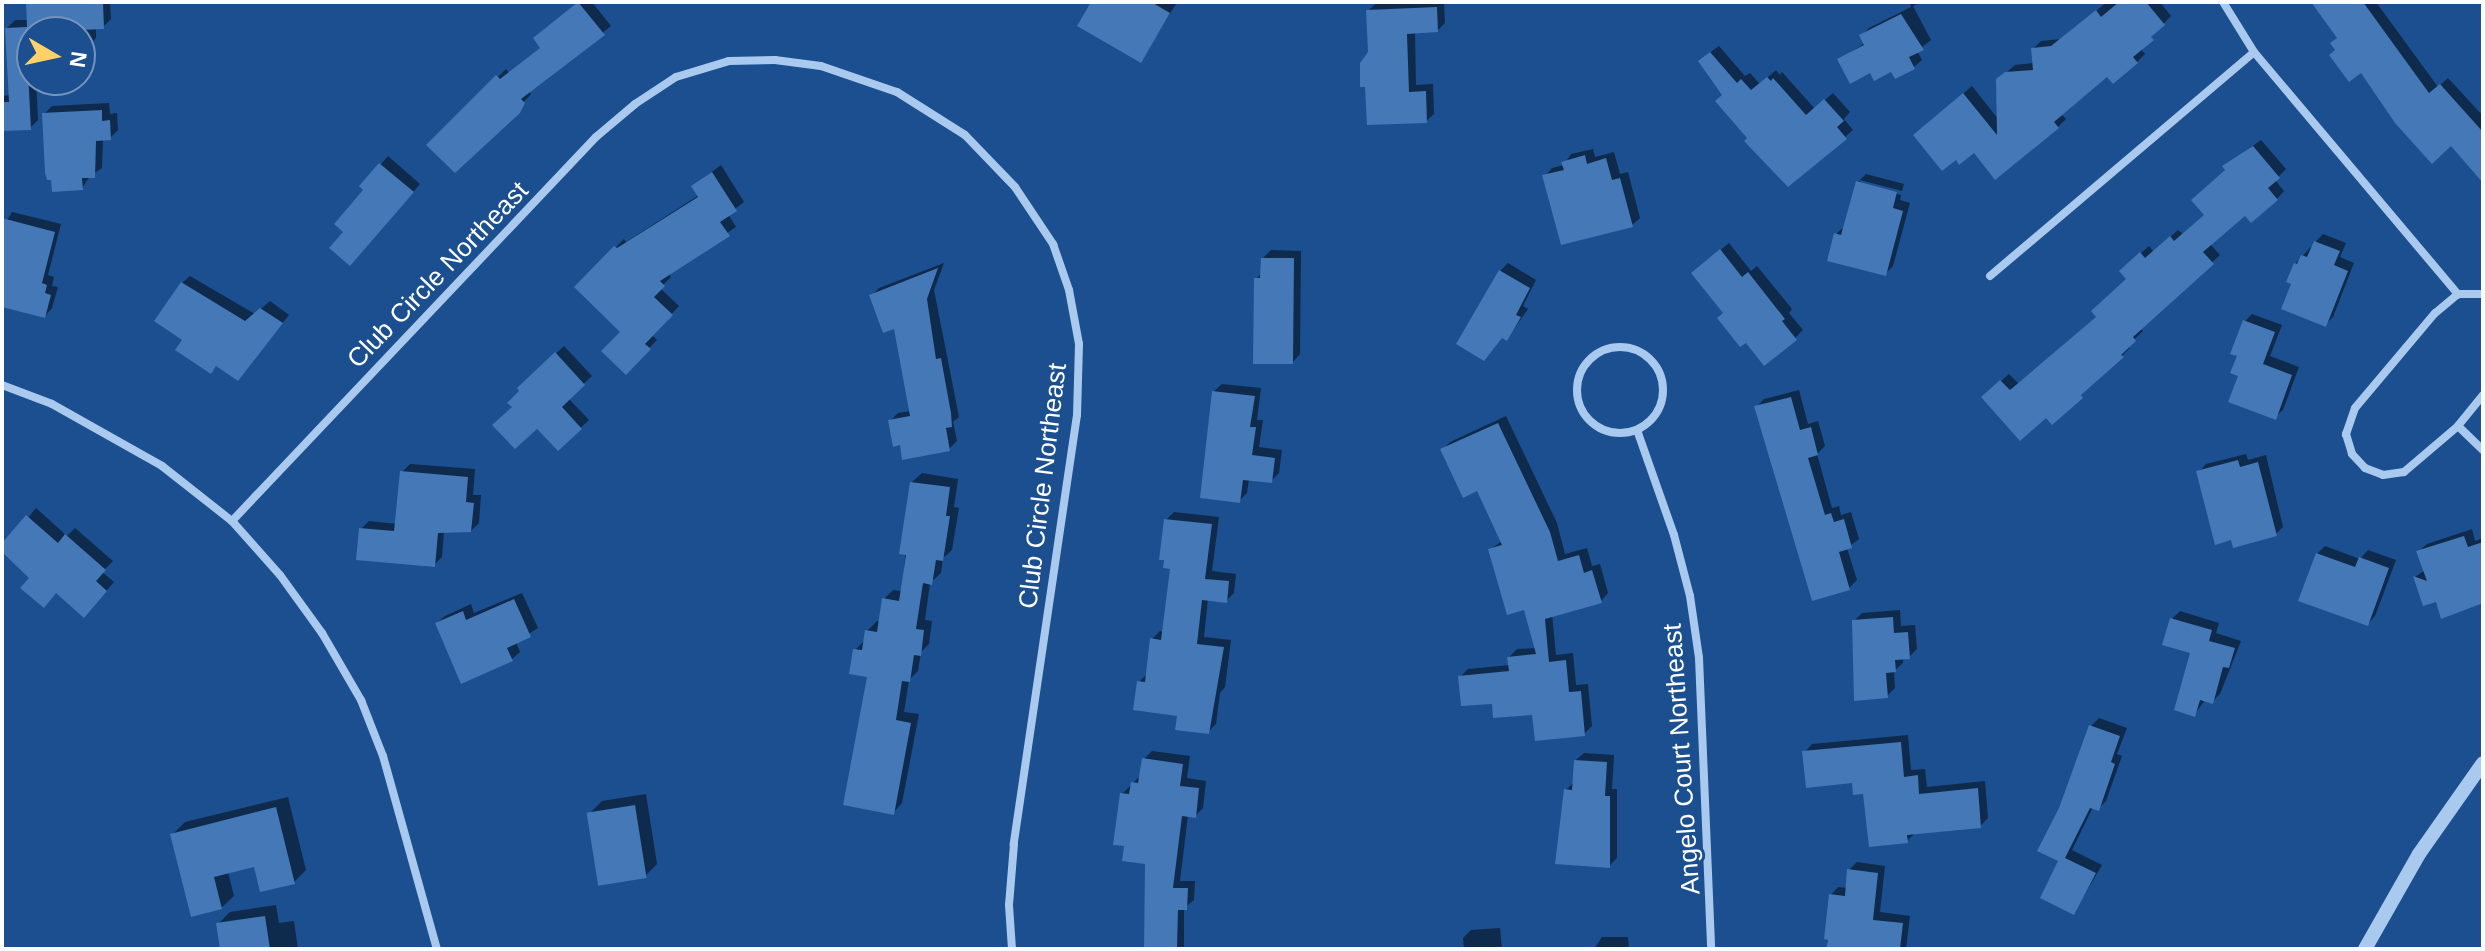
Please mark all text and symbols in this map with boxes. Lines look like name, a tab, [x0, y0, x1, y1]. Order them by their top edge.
north arrow	[16, 16, 96, 96]
text: N	[65, 50, 92, 69]
street label: Club Circle Northeast	[341, 175, 535, 375]
street label: Club Circle Northeast	[1012, 361, 1074, 611]
street label: Angelo Court Northeast	[1657, 622, 1707, 896]

